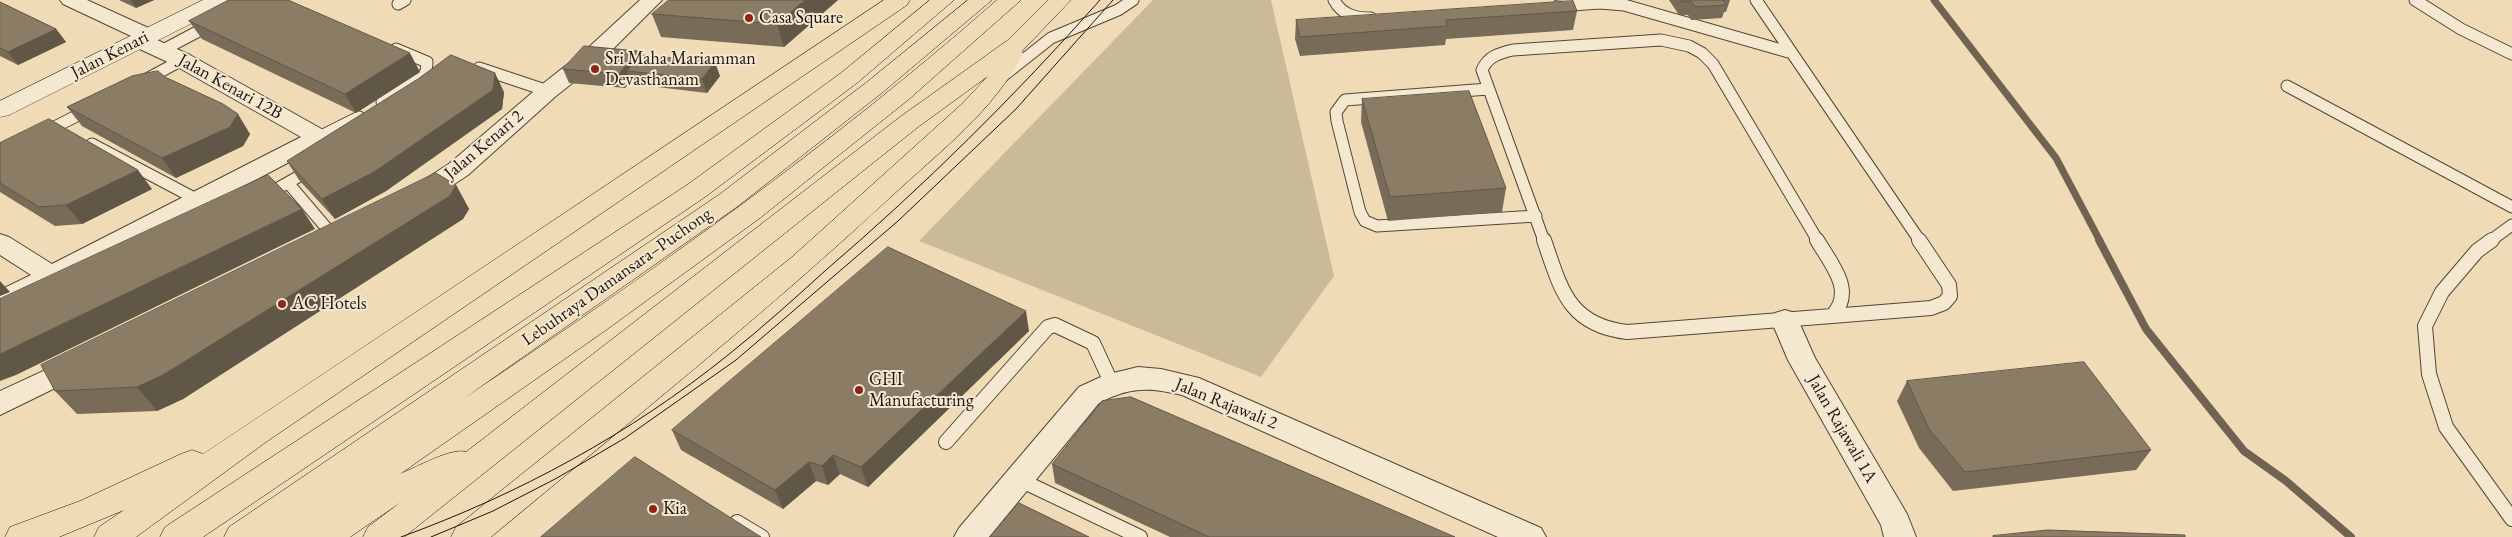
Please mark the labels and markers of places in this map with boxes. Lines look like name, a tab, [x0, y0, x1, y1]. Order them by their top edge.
place label: Casa Square	[759, 7, 843, 29]
marker: Casa Square	[743, 12, 755, 24]
place label: Sri Maha Mariamman Devasthanam	[605, 48, 756, 90]
marker: Sri Maha Mariamman Devasthanam	[589, 63, 601, 75]
place label: AC Hotels	[292, 293, 367, 315]
marker: AC Hotels	[276, 298, 288, 310]
place label: GHI Manufacturing	[869, 369, 974, 412]
marker: GHI Manufacturing	[853, 384, 865, 396]
place label: Kia	[663, 498, 687, 520]
marker: Kia	[647, 503, 659, 515]

